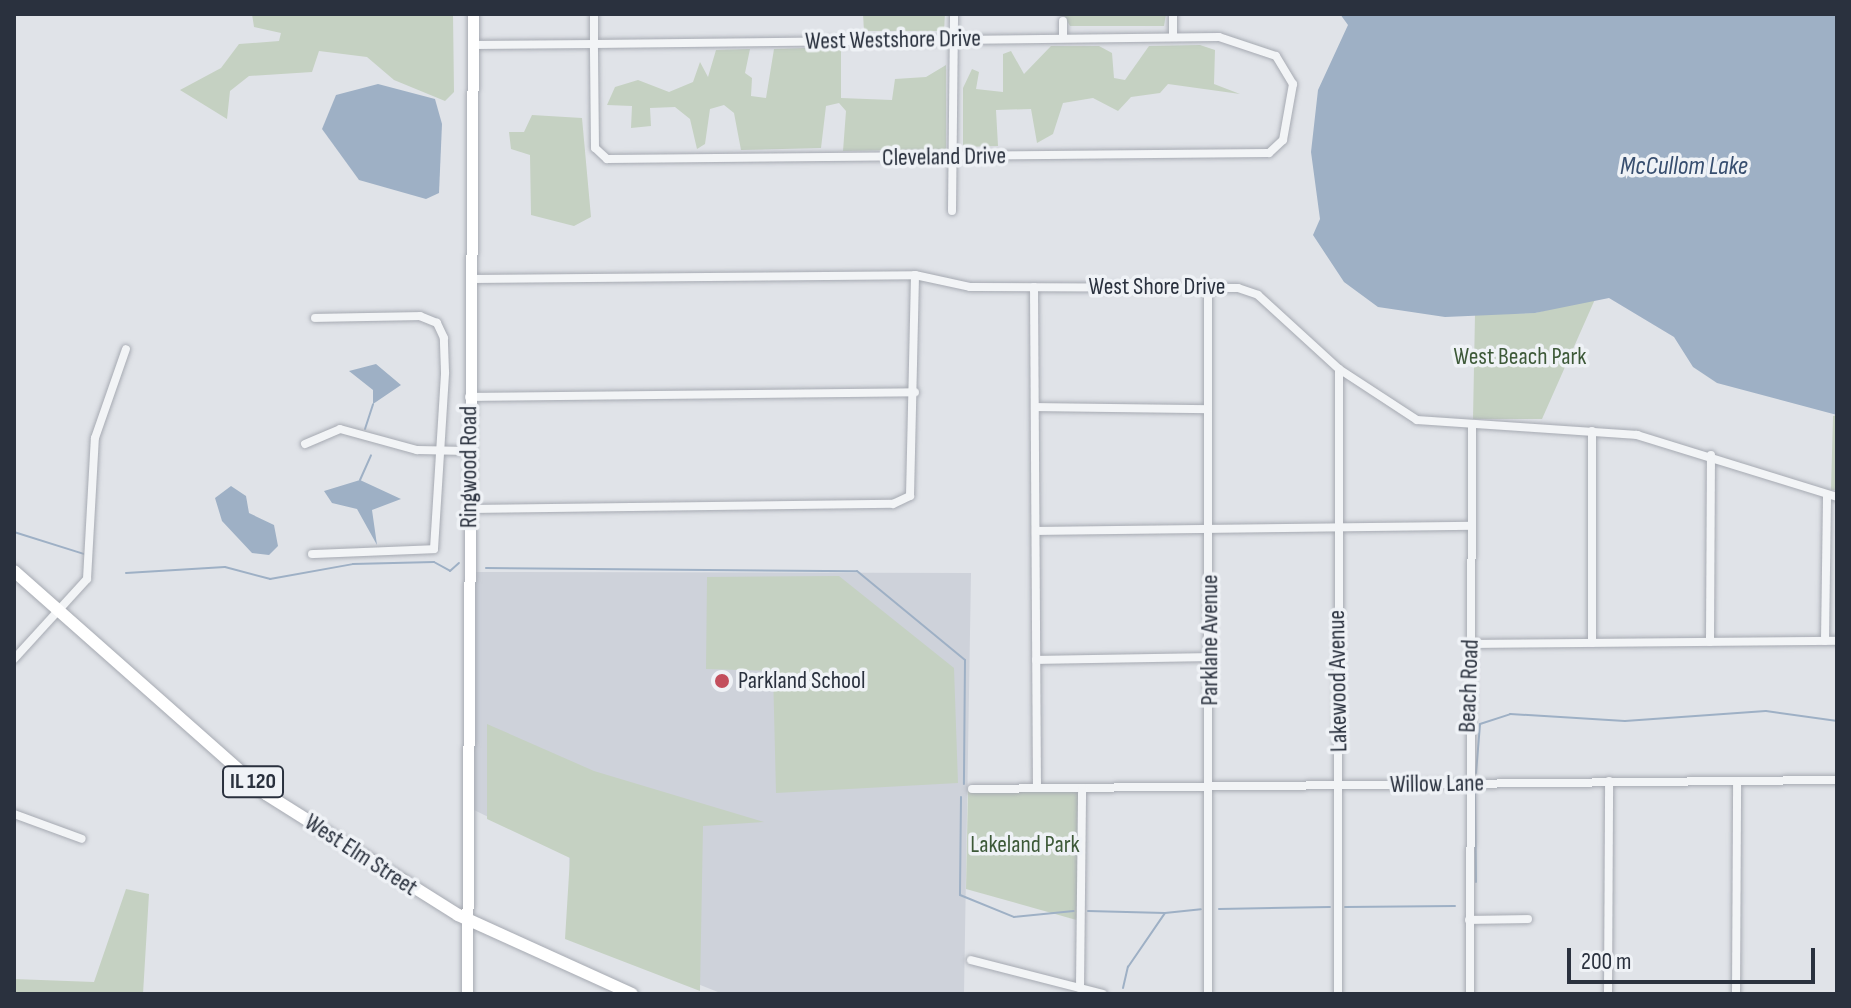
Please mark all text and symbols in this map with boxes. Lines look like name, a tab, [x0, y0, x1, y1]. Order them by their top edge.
street label: West Westshore Drive	[805, 24, 981, 56]
street label: Cleveland Drive	[882, 142, 1006, 172]
water label: McCullom Lake	[1620, 151, 1748, 183]
street label: West Shore Drive	[1089, 273, 1225, 301]
park label: West Beach Park	[1454, 343, 1586, 371]
street label: Ringwood Road	[455, 406, 483, 528]
street label: Parklane Avenue	[1196, 574, 1224, 706]
street label: Lakewood Avenue	[1322, 610, 1354, 752]
street label: Beach Road	[1453, 639, 1485, 733]
place label: Parkland School	[738, 667, 865, 695]
marker: Parkland School	[713, 672, 731, 690]
road number: IL 120	[221, 764, 285, 800]
street label: Willow Lane	[1390, 769, 1484, 799]
street label: West Elm Street	[299, 808, 423, 902]
park label: Lakeland Park	[970, 831, 1080, 859]
scale bar	[1571, 932, 1819, 982]
text: 200 m	[1581, 947, 1632, 976]

